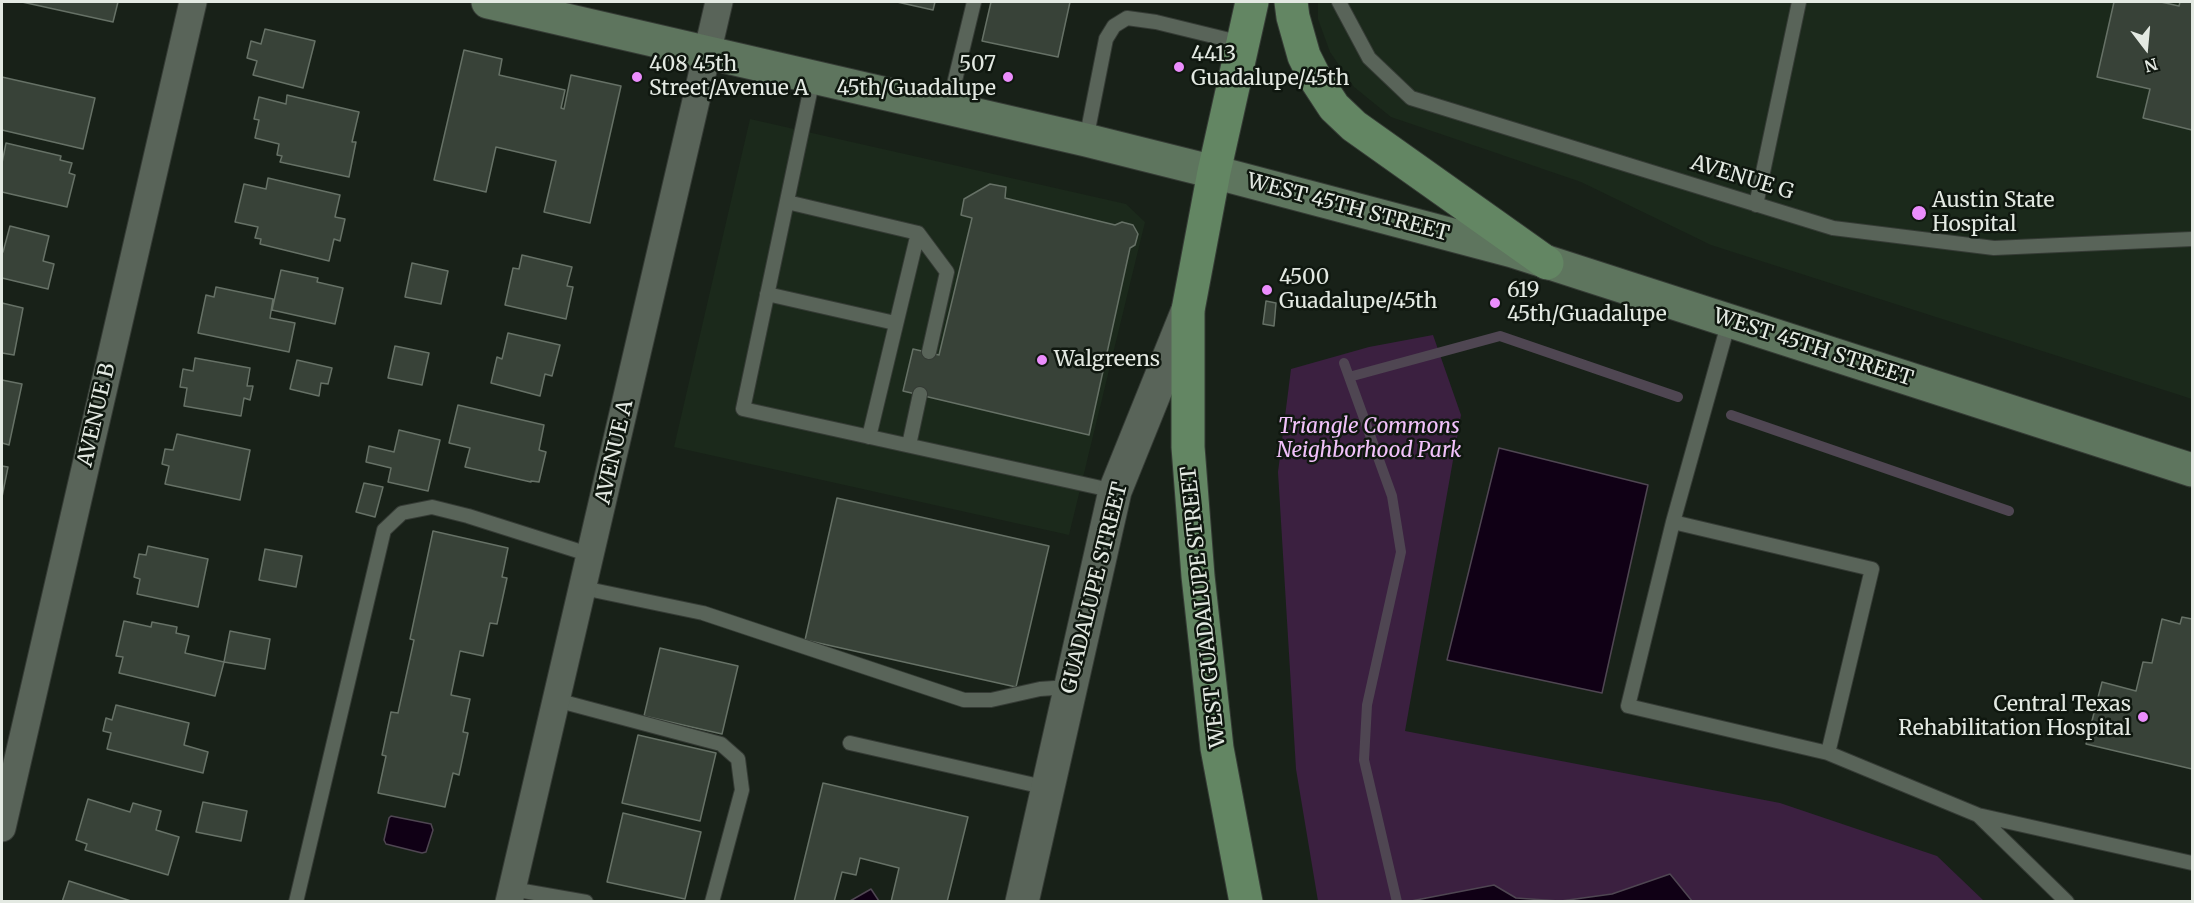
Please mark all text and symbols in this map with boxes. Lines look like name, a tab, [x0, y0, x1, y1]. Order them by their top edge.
north arrow	[2116, 18, 2176, 78]
place label: 4413 Guadalupe/45th	[1191, 42, 1349, 92]
place label: 408 45th Street/Avenue A	[649, 52, 809, 102]
place label: 507 45th/Guadalupe	[836, 52, 996, 102]
text: N	[2142, 54, 2160, 77]
marker: 4413 Guadalupe/45th	[1172, 60, 1186, 74]
marker: 408 45th Street/Avenue A	[630, 70, 644, 84]
marker: 507 45th/Guadalupe	[1001, 70, 1015, 84]
street label: AVENUE G	[1688, 150, 1796, 206]
street label: WEST 45TH STREET	[1244, 169, 1452, 247]
place label: Austin State Hospital	[1932, 188, 2054, 238]
marker: Austin State Hospital	[1910, 204, 1928, 222]
place label: 4500 Guadalupe/45th	[1279, 265, 1437, 315]
place label: 619 45th/Guadalupe	[1507, 278, 1667, 328]
marker: 4500 Guadalupe/45th	[1260, 283, 1274, 297]
marker: 619 45th/Guadalupe	[1488, 296, 1502, 310]
street label: WEST 45TH STREET	[1710, 304, 1916, 392]
place label: Walgreens	[1054, 347, 1160, 373]
marker: Walgreens	[1035, 353, 1049, 367]
street label: AVENUE B	[73, 361, 121, 469]
street label: AVENUE A	[591, 398, 639, 506]
park label: Triangle Commons Neighborhood Park	[1277, 414, 1461, 464]
street label: WEST GUADALUPE STREET	[1177, 465, 1231, 749]
street label: GUADALUPE STREET	[1057, 480, 1133, 696]
place label: Central Texas Rehabilitation Hospital	[1898, 692, 2131, 742]
marker: Central Texas Rehabilitation Hospital	[2136, 710, 2150, 724]

